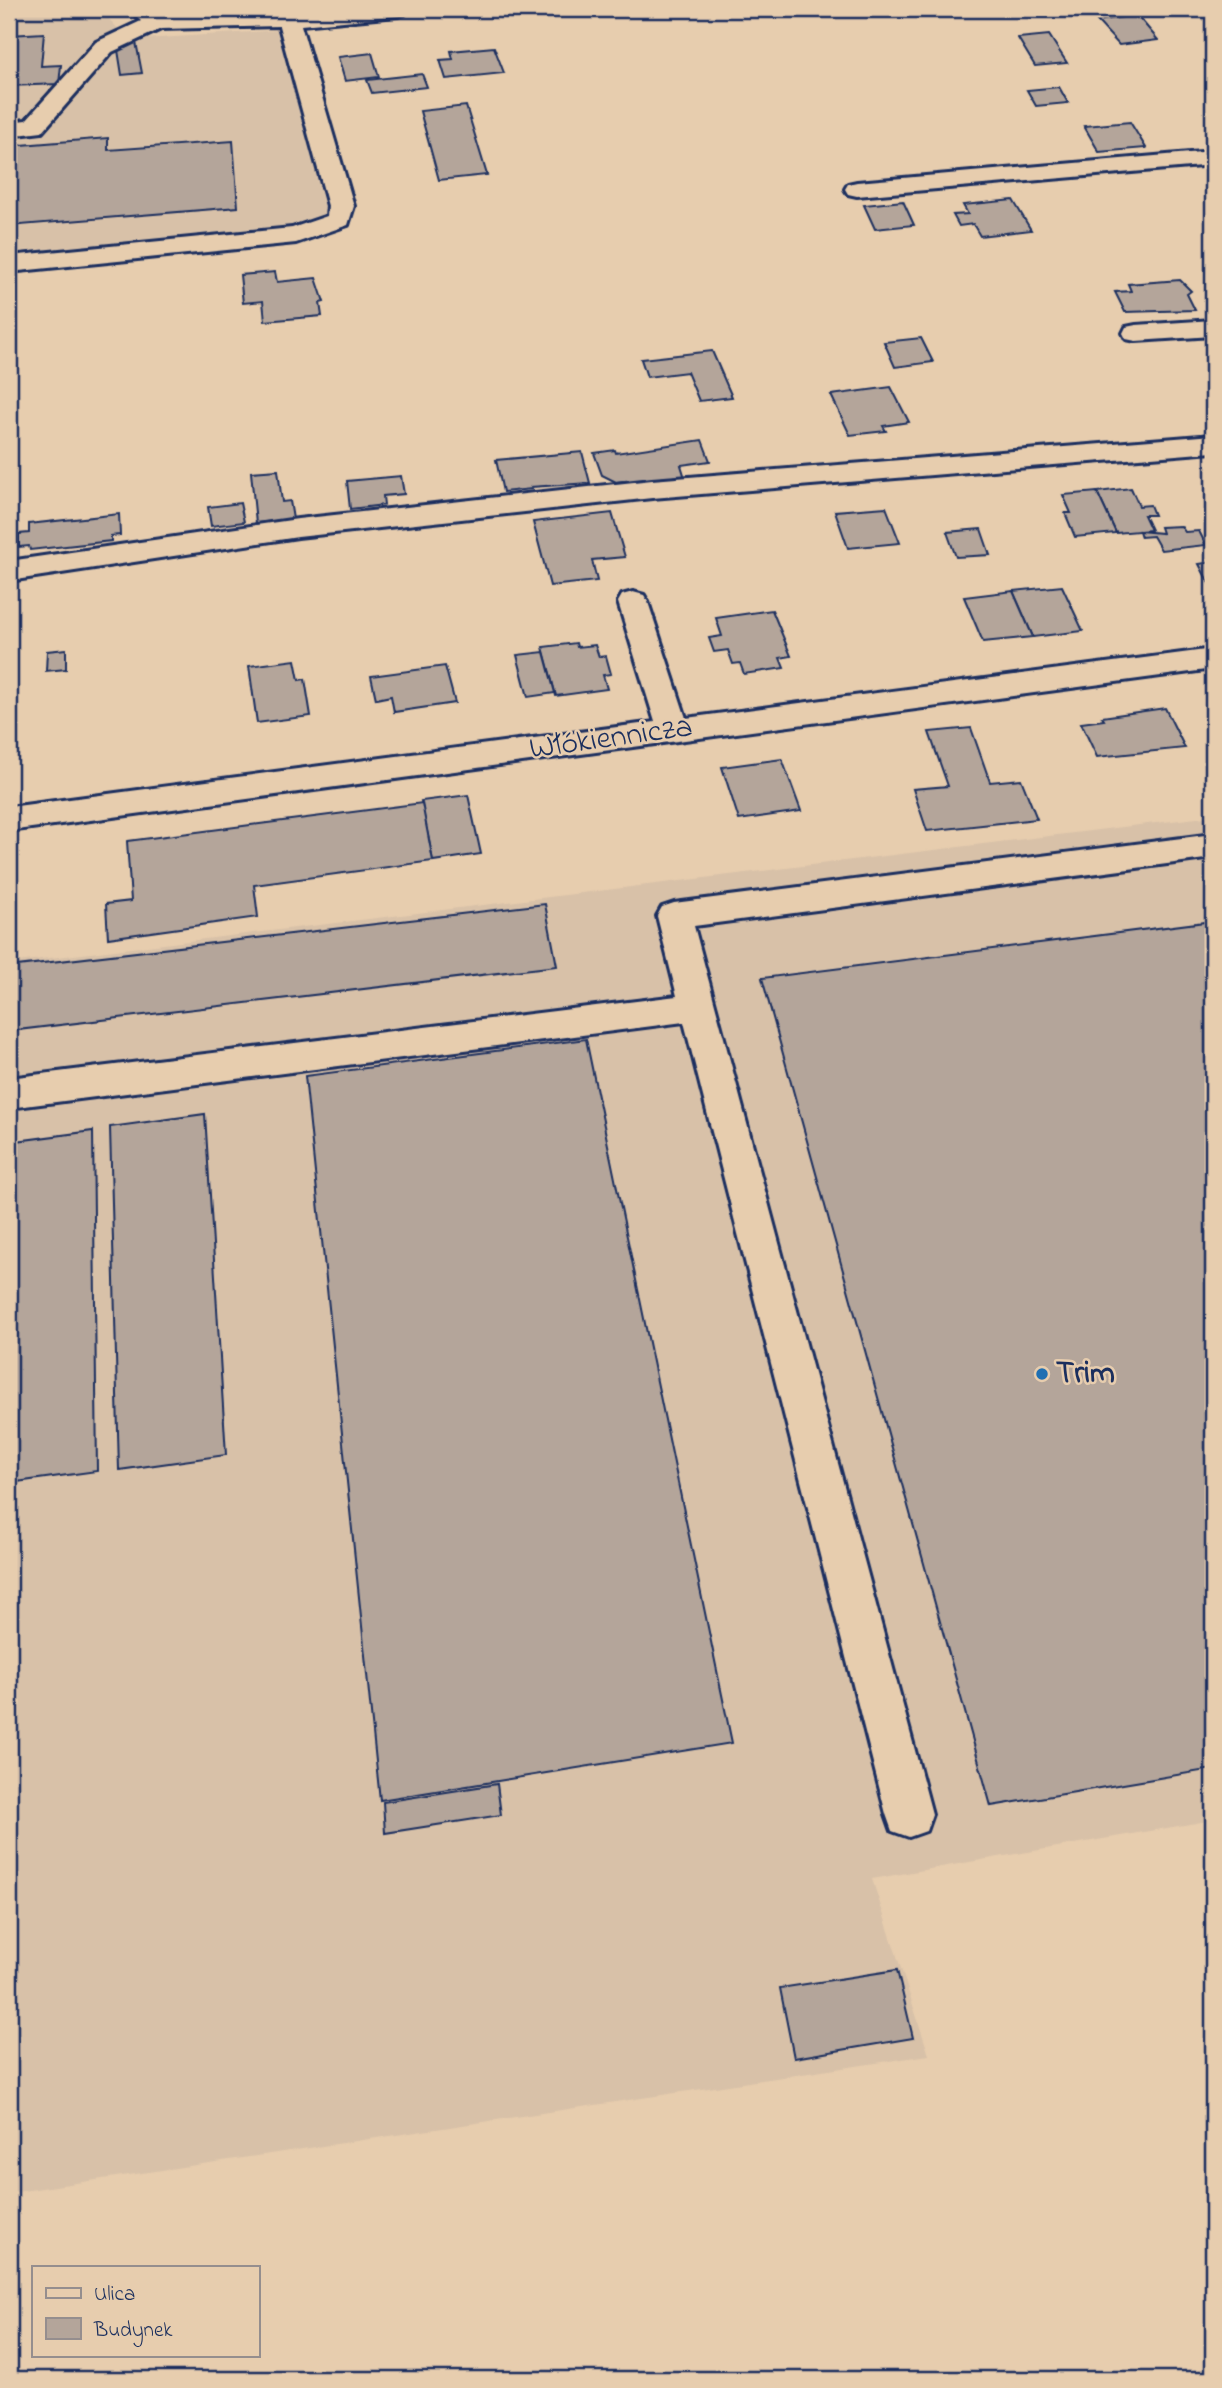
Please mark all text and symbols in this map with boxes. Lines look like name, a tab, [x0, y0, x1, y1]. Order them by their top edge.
street label: Włókiennicza	[526, 704, 696, 774]
place label: Trim	[1056, 1351, 1115, 1398]
marker: Trim	[1034, 1366, 1050, 1382]
legend	[32, 2266, 259, 2356]
text: Ulica	[94, 2280, 135, 2310]
text: Budynek	[93, 2316, 173, 2348]

